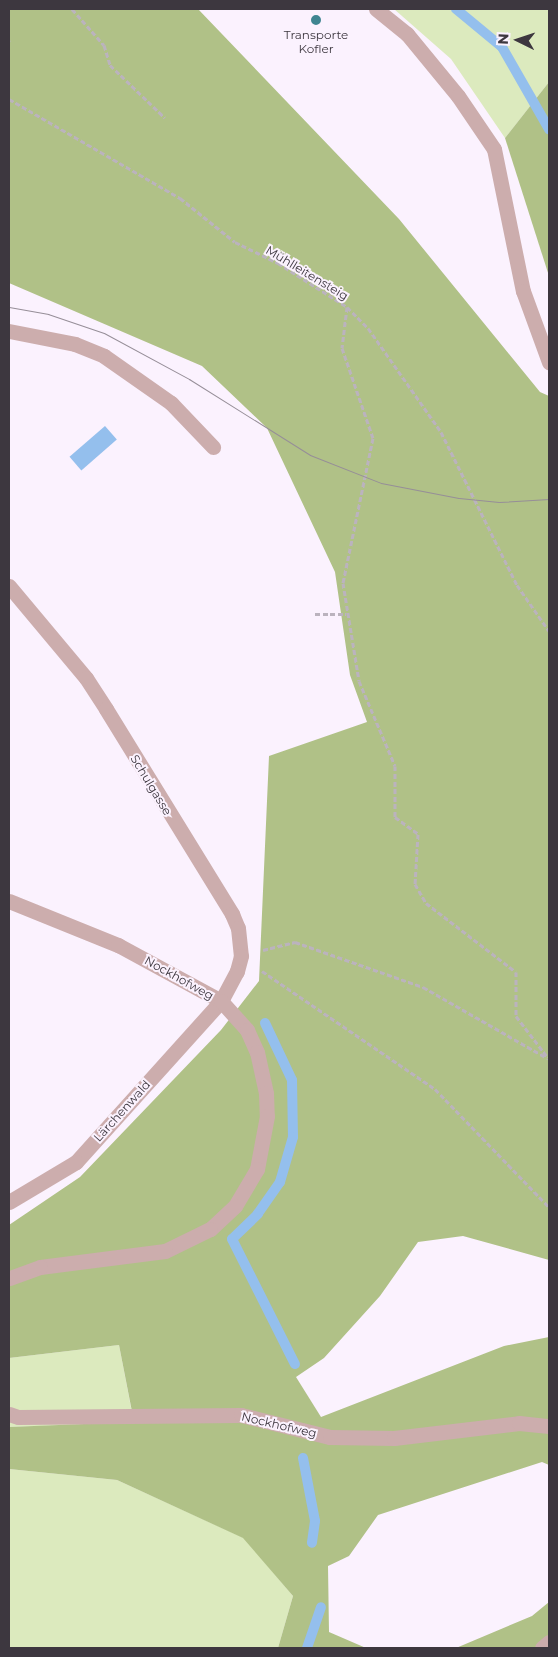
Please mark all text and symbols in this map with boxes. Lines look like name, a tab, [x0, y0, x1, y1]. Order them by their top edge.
marker: Transporte Kofler	[310, 14, 322, 26]
north arrow	[493, 15, 543, 65]
place label: Transporte Kofler	[284, 28, 348, 56]
text: N	[494, 33, 512, 45]
street label: Mühlleitensteig	[263, 243, 351, 303]
street label: Schulgasse	[127, 752, 175, 818]
street label: Nockhofweg	[142, 953, 216, 1003]
street label: Lärchenwald	[91, 1077, 153, 1145]
street label: Nockhofweg	[240, 1409, 318, 1441]

